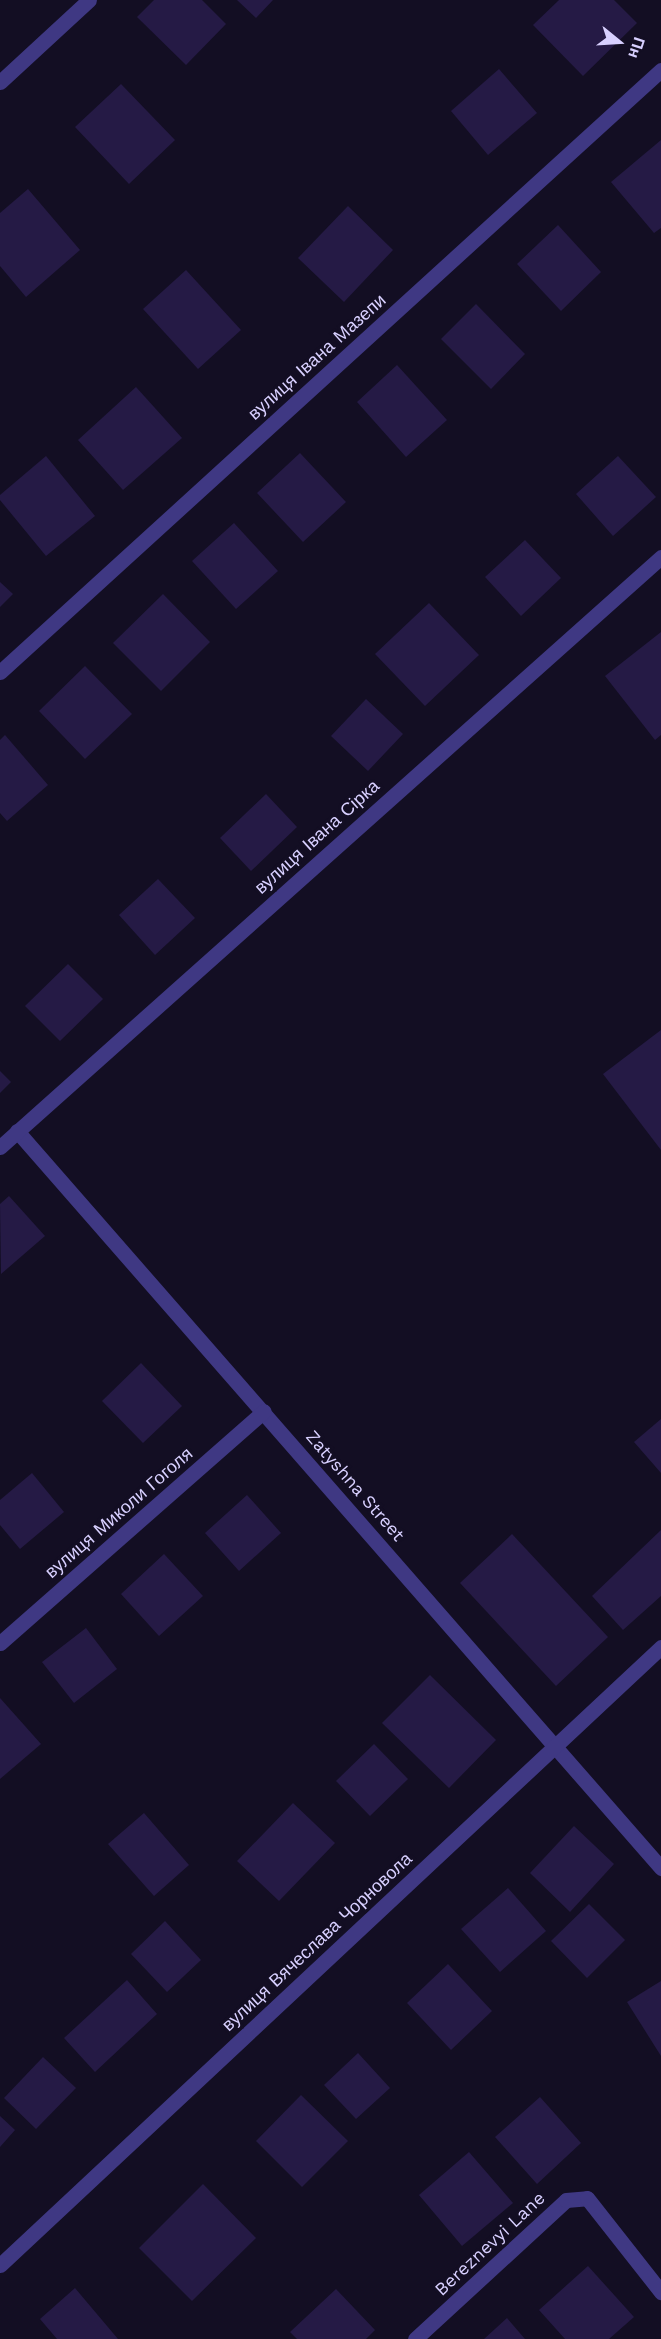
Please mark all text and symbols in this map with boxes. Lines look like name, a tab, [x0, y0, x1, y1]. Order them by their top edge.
north arrow	[589, 12, 649, 72]
text: Пн	[624, 35, 649, 61]
street label: вулиця Івана Мазепи	[244, 289, 390, 425]
street label: вулиця Івана Сірка	[250, 775, 384, 899]
street label: Zatyshna Street	[301, 1426, 409, 1546]
street label: вулиця Миколи Гоголя	[41, 1443, 197, 1583]
street label: вулиця Вячеслава Чорновола	[218, 1848, 416, 2036]
street label: Bereznevyi Lane	[431, 2188, 549, 2300]

